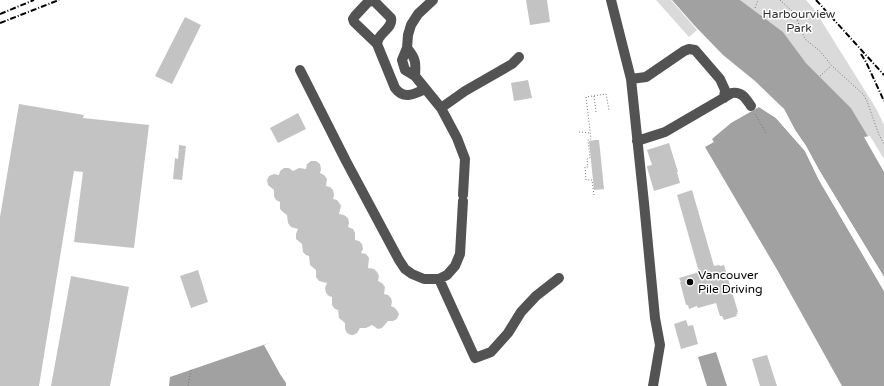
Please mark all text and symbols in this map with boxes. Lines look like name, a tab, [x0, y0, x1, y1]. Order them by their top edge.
park label: Harbourview Park	[763, 7, 836, 35]
place label: Vancouver Pile Driving	[698, 268, 763, 296]
marker: Vancouver Pile Driving	[685, 277, 695, 287]

